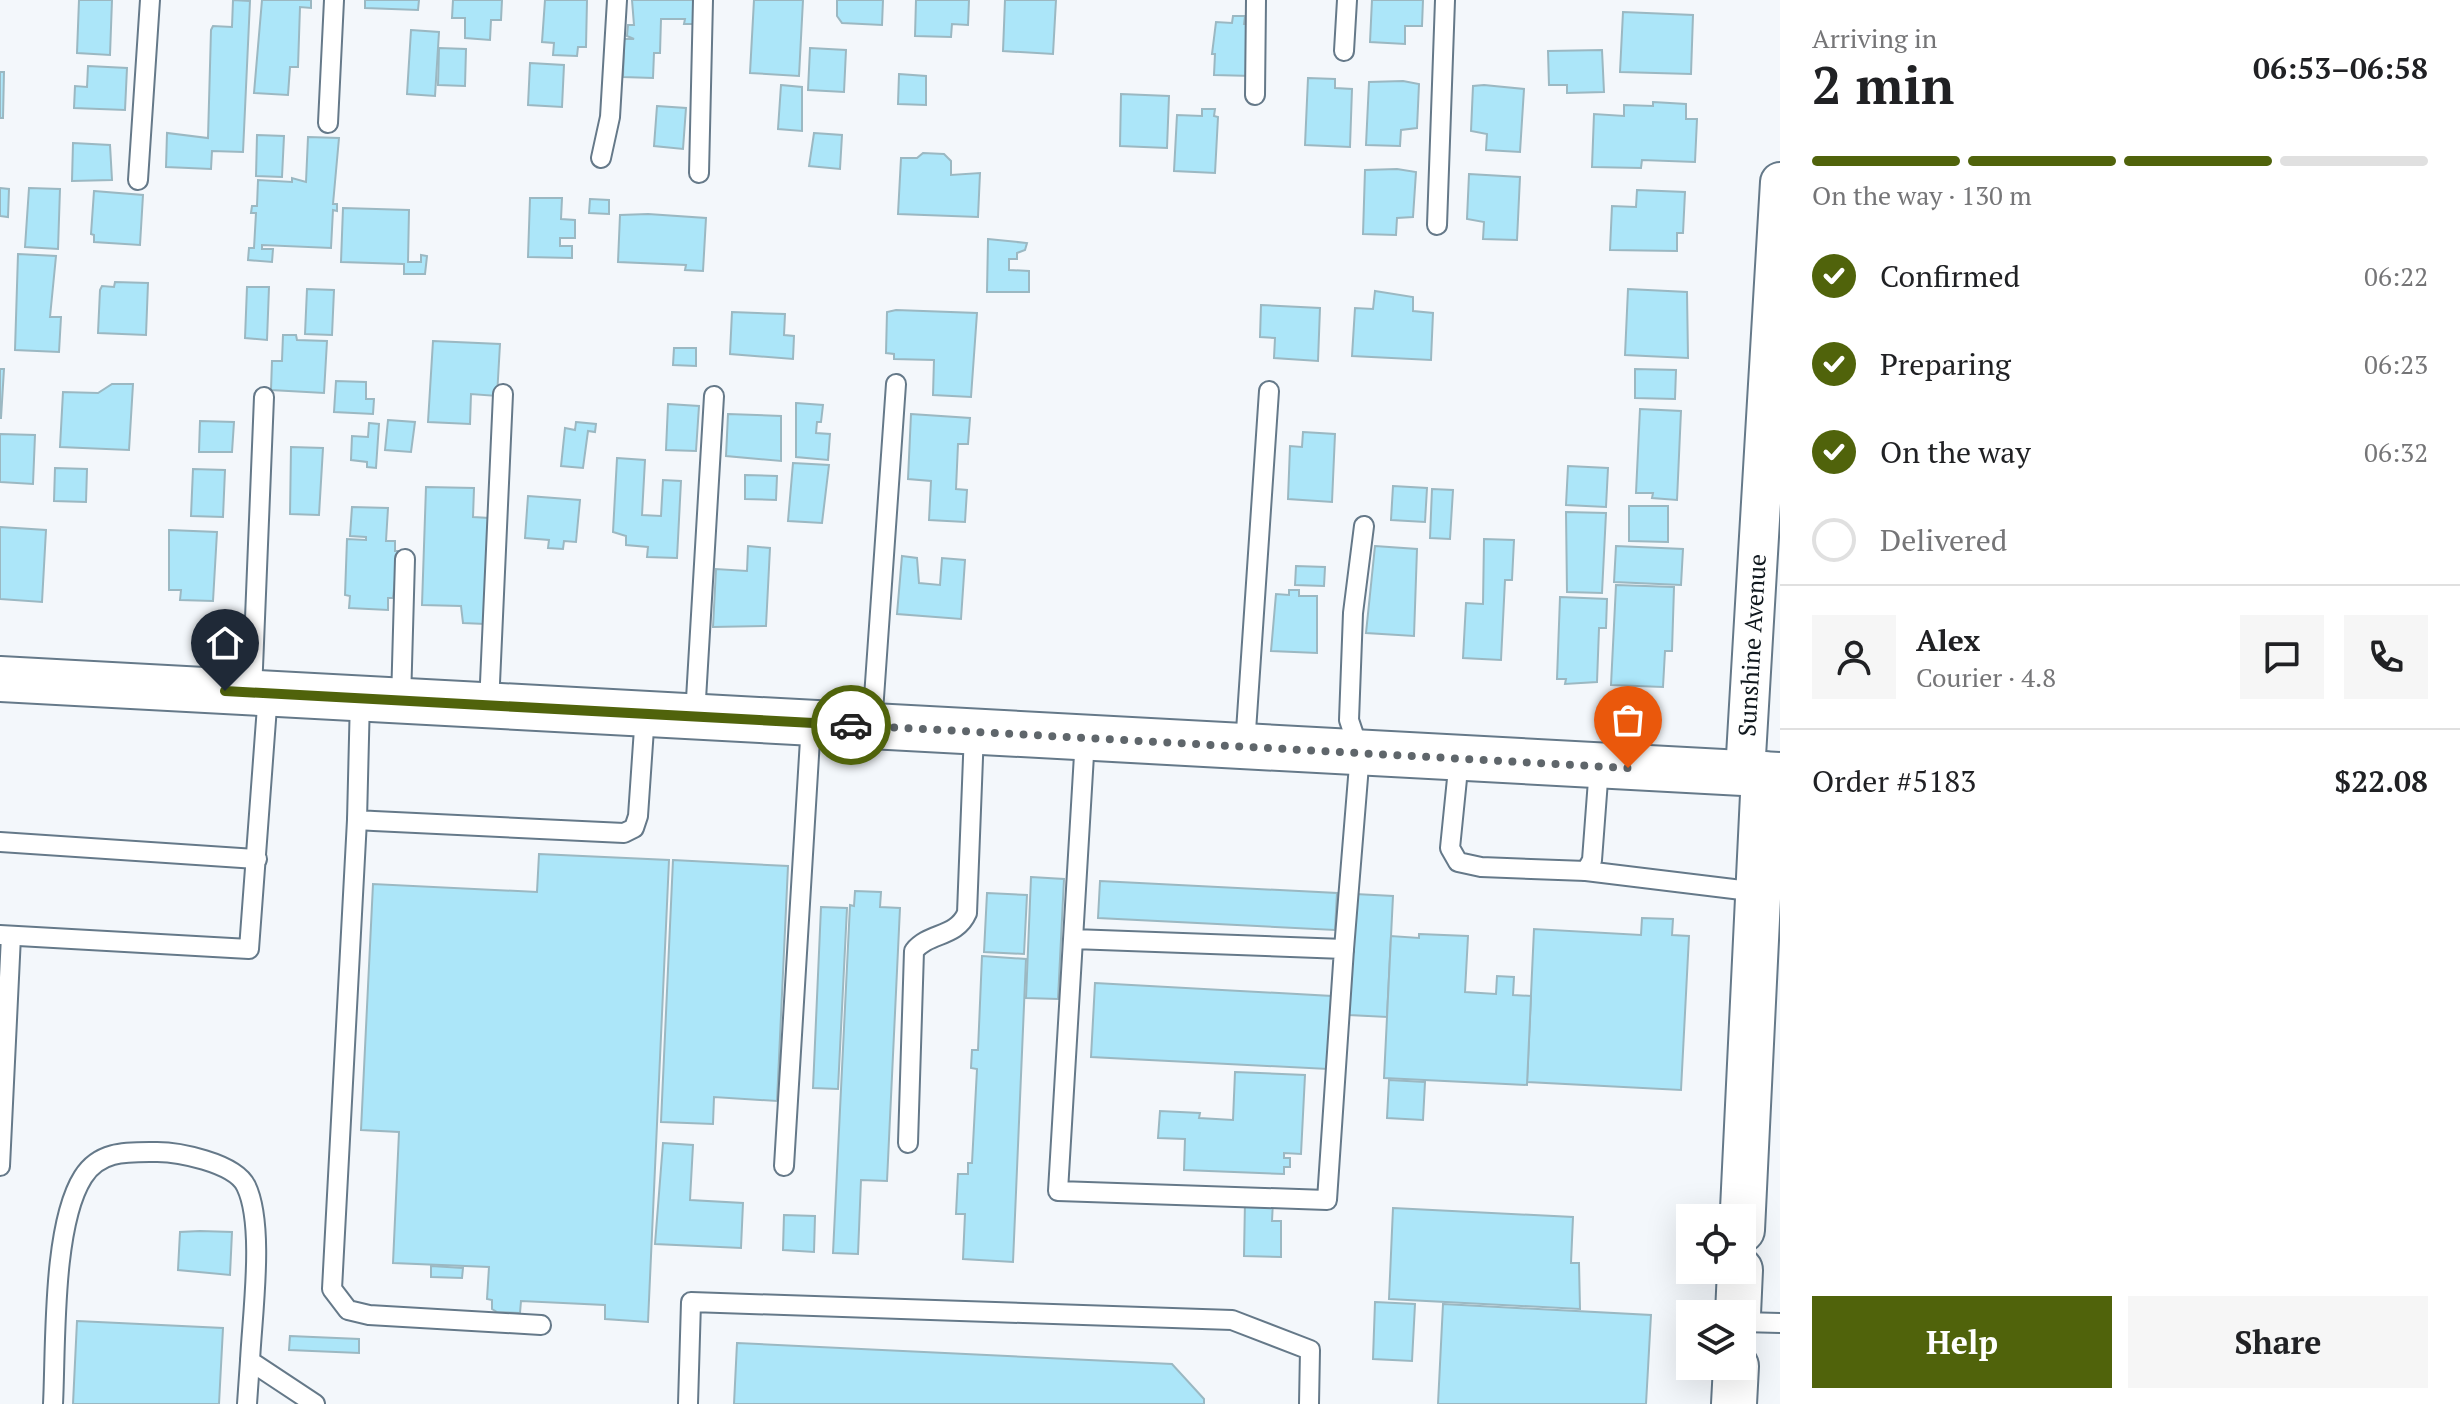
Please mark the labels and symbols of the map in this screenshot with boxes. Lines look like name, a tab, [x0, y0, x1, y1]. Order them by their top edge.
street label: Sunshine Avenue	[1730, 553, 1773, 737]
pin	[191, 609, 259, 691]
courier	[811, 685, 891, 765]
pin	[1594, 686, 1662, 768]

